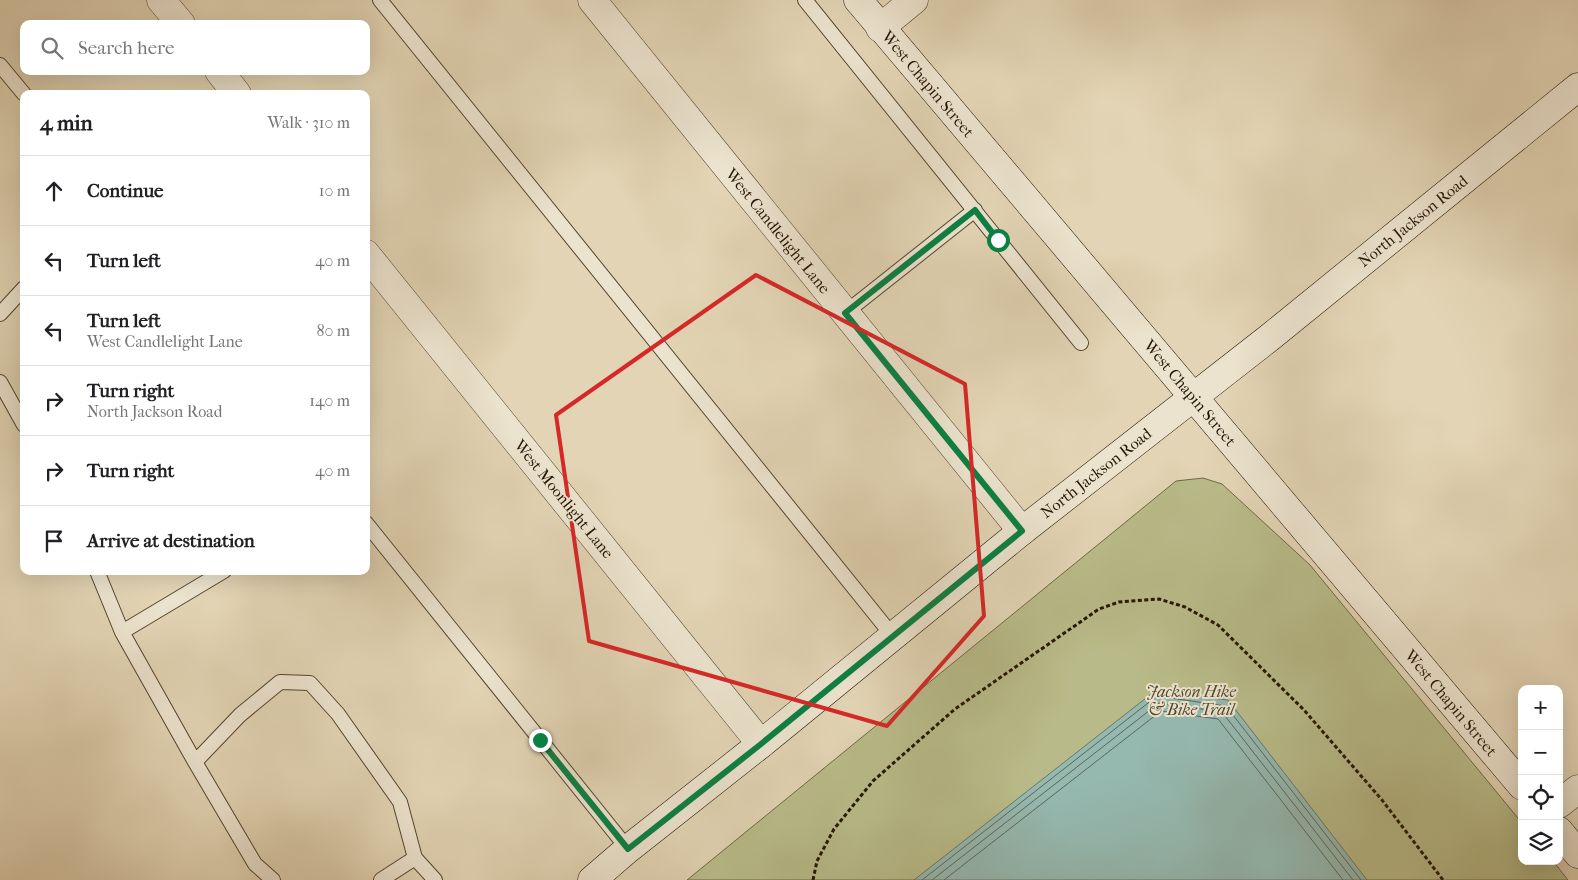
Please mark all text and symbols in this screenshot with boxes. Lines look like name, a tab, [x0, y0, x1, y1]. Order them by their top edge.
search box	[20, 20, 370, 75]
street label: West Chapin Street	[877, 26, 978, 141]
icon: search	[38, 34, 66, 62]
text: Search here	[78, 37, 174, 59]
text: 4 min	[40, 111, 93, 135]
text: Walk · 310 m	[267, 113, 350, 132]
street label: West Candlelight Lane	[721, 164, 834, 298]
street label: North Jackson Road	[1354, 171, 1472, 271]
icon: ahead	[40, 177, 68, 205]
text: Continue	[87, 180, 163, 202]
text: 10 m	[319, 181, 350, 200]
route start	[987, 229, 1010, 252]
icon: left	[40, 247, 68, 275]
text: Turn left	[87, 250, 161, 272]
text: 40 m	[315, 251, 350, 270]
text: Turn left	[87, 310, 161, 332]
icon: left	[40, 317, 68, 345]
text: 80 m	[316, 321, 350, 340]
text: West Candlelight Lane	[87, 332, 243, 351]
street label: West Chapin Street	[1139, 335, 1240, 450]
text: Turn right	[87, 380, 174, 402]
icon: right	[40, 387, 68, 415]
text: 140 m	[309, 391, 350, 410]
text: North Jackson Road	[87, 402, 222, 421]
street label: North Jackson Road	[1037, 424, 1155, 522]
street label: West Moonlight Lane	[510, 435, 618, 562]
icon: right	[40, 457, 68, 485]
text: Turn right	[87, 460, 174, 482]
text: 40 m	[315, 461, 350, 480]
icon: arrive	[40, 527, 68, 555]
text: Arrive at destination	[87, 530, 255, 552]
street label: West Chapin Street	[1400, 645, 1501, 760]
park label: Jackson Hike & Bike Trail	[1146, 682, 1236, 719]
map controls	[1518, 685, 1563, 865]
button: +	[1518, 685, 1563, 730]
route end	[529, 729, 552, 752]
button: −	[1518, 730, 1563, 775]
button: locate	[1518, 775, 1563, 820]
button: layers	[1518, 820, 1563, 865]

